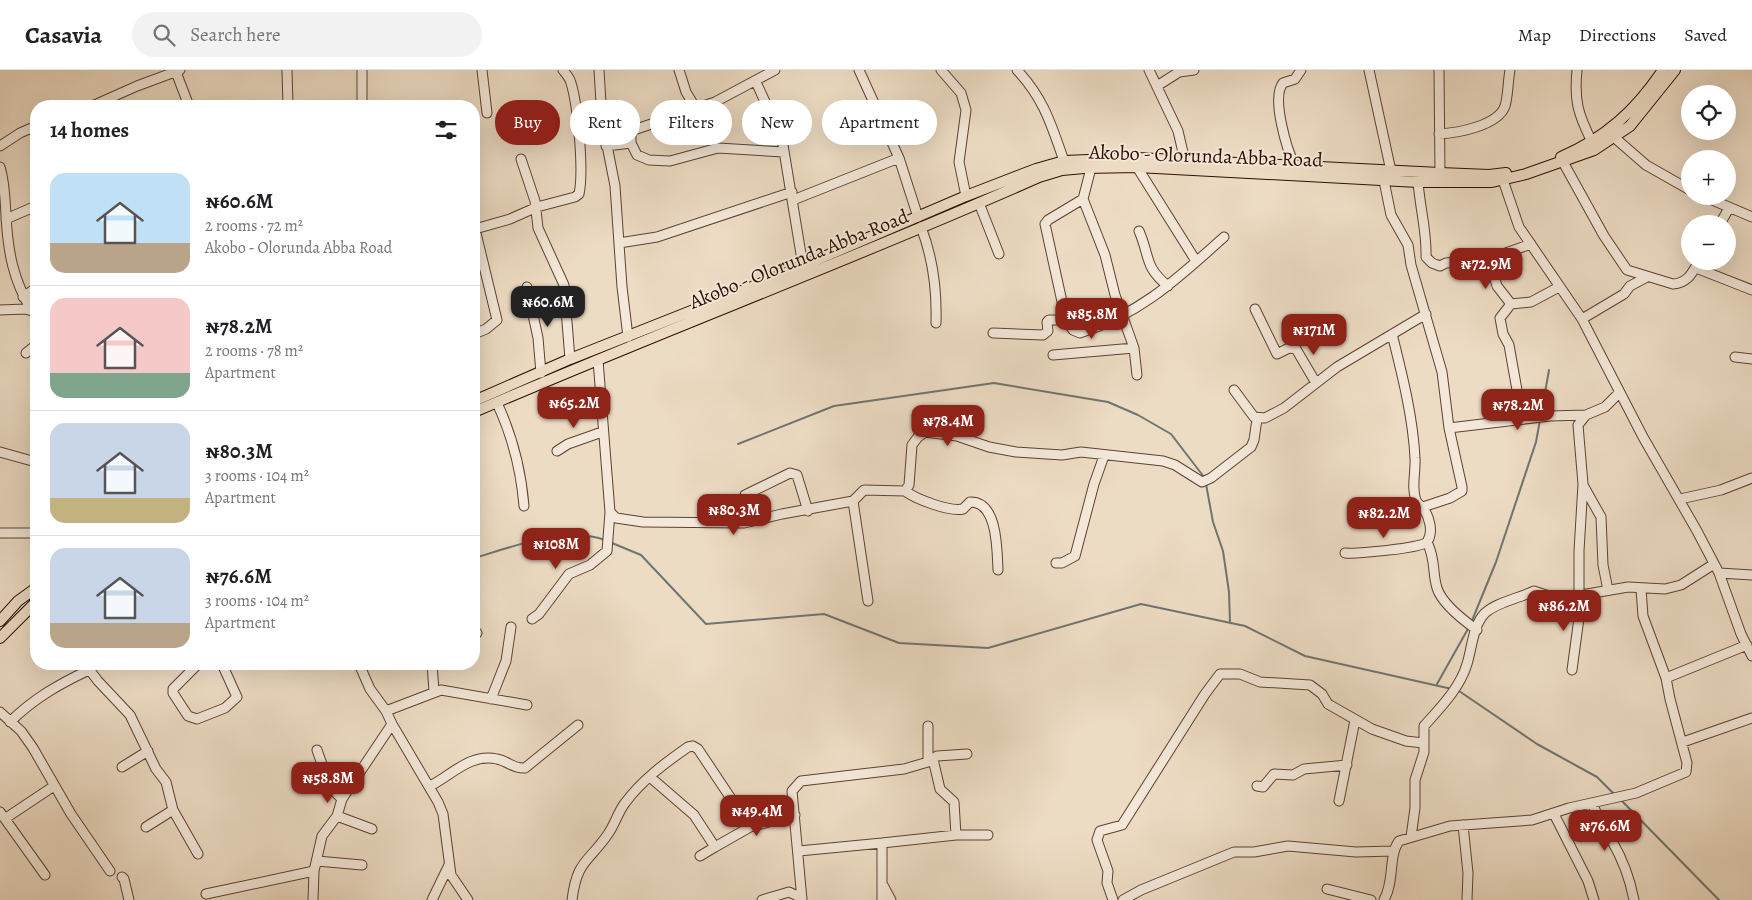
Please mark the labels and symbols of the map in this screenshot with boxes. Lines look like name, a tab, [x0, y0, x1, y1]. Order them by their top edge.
street label: Akobo - Olorunda Abba Road	[1087, 138, 1324, 174]
street label: Akobo - Olorunda Abba Road	[684, 203, 913, 316]
pin: ₦72.9M	[1445, 248, 1527, 290]
pin: ₦60.6M	[507, 286, 589, 328]
pin: ₦85.8M	[1051, 298, 1133, 340]
pin: ₦171M	[1279, 314, 1349, 356]
pin: ₦65.2M	[533, 386, 615, 429]
pin: ₦78.2M	[1477, 388, 1559, 431]
pin: ₦78.4M	[907, 404, 989, 447]
pin: ₦80.3M	[693, 494, 775, 536]
pin: ₦82.2M	[1343, 496, 1425, 539]
pin: ₦108M	[521, 528, 591, 570]
pin: ₦86.2M	[1523, 590, 1605, 632]
pin: ₦58.8M	[287, 762, 369, 804]
pin: ₦49.4M	[716, 794, 798, 837]
pin: ₦76.6M	[1564, 810, 1646, 852]

